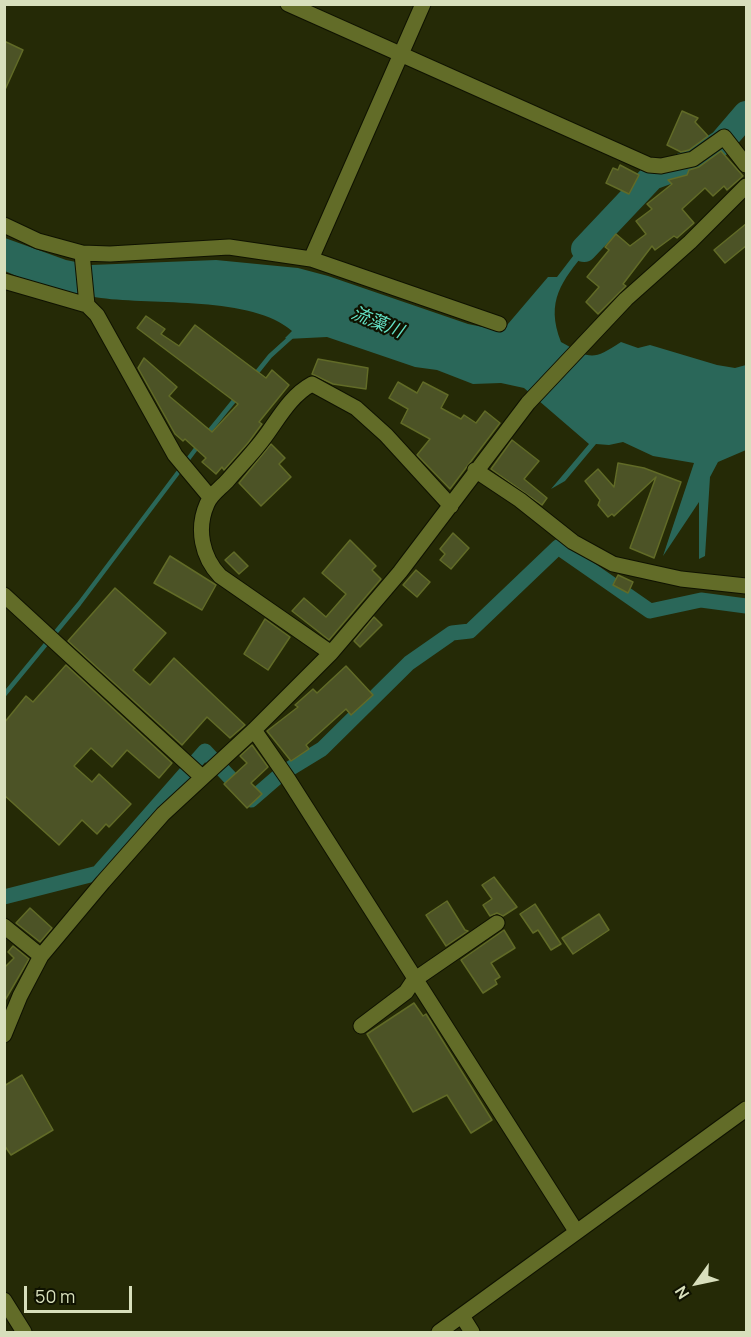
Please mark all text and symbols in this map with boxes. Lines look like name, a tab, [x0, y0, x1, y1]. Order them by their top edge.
water label: 流藻川	[348, 303, 406, 343]
north arrow	[667, 1253, 727, 1313]
scale bar	[27, 1274, 135, 1312]
text: N	[670, 1282, 694, 1304]
text: 50 m	[35, 1284, 75, 1308]

